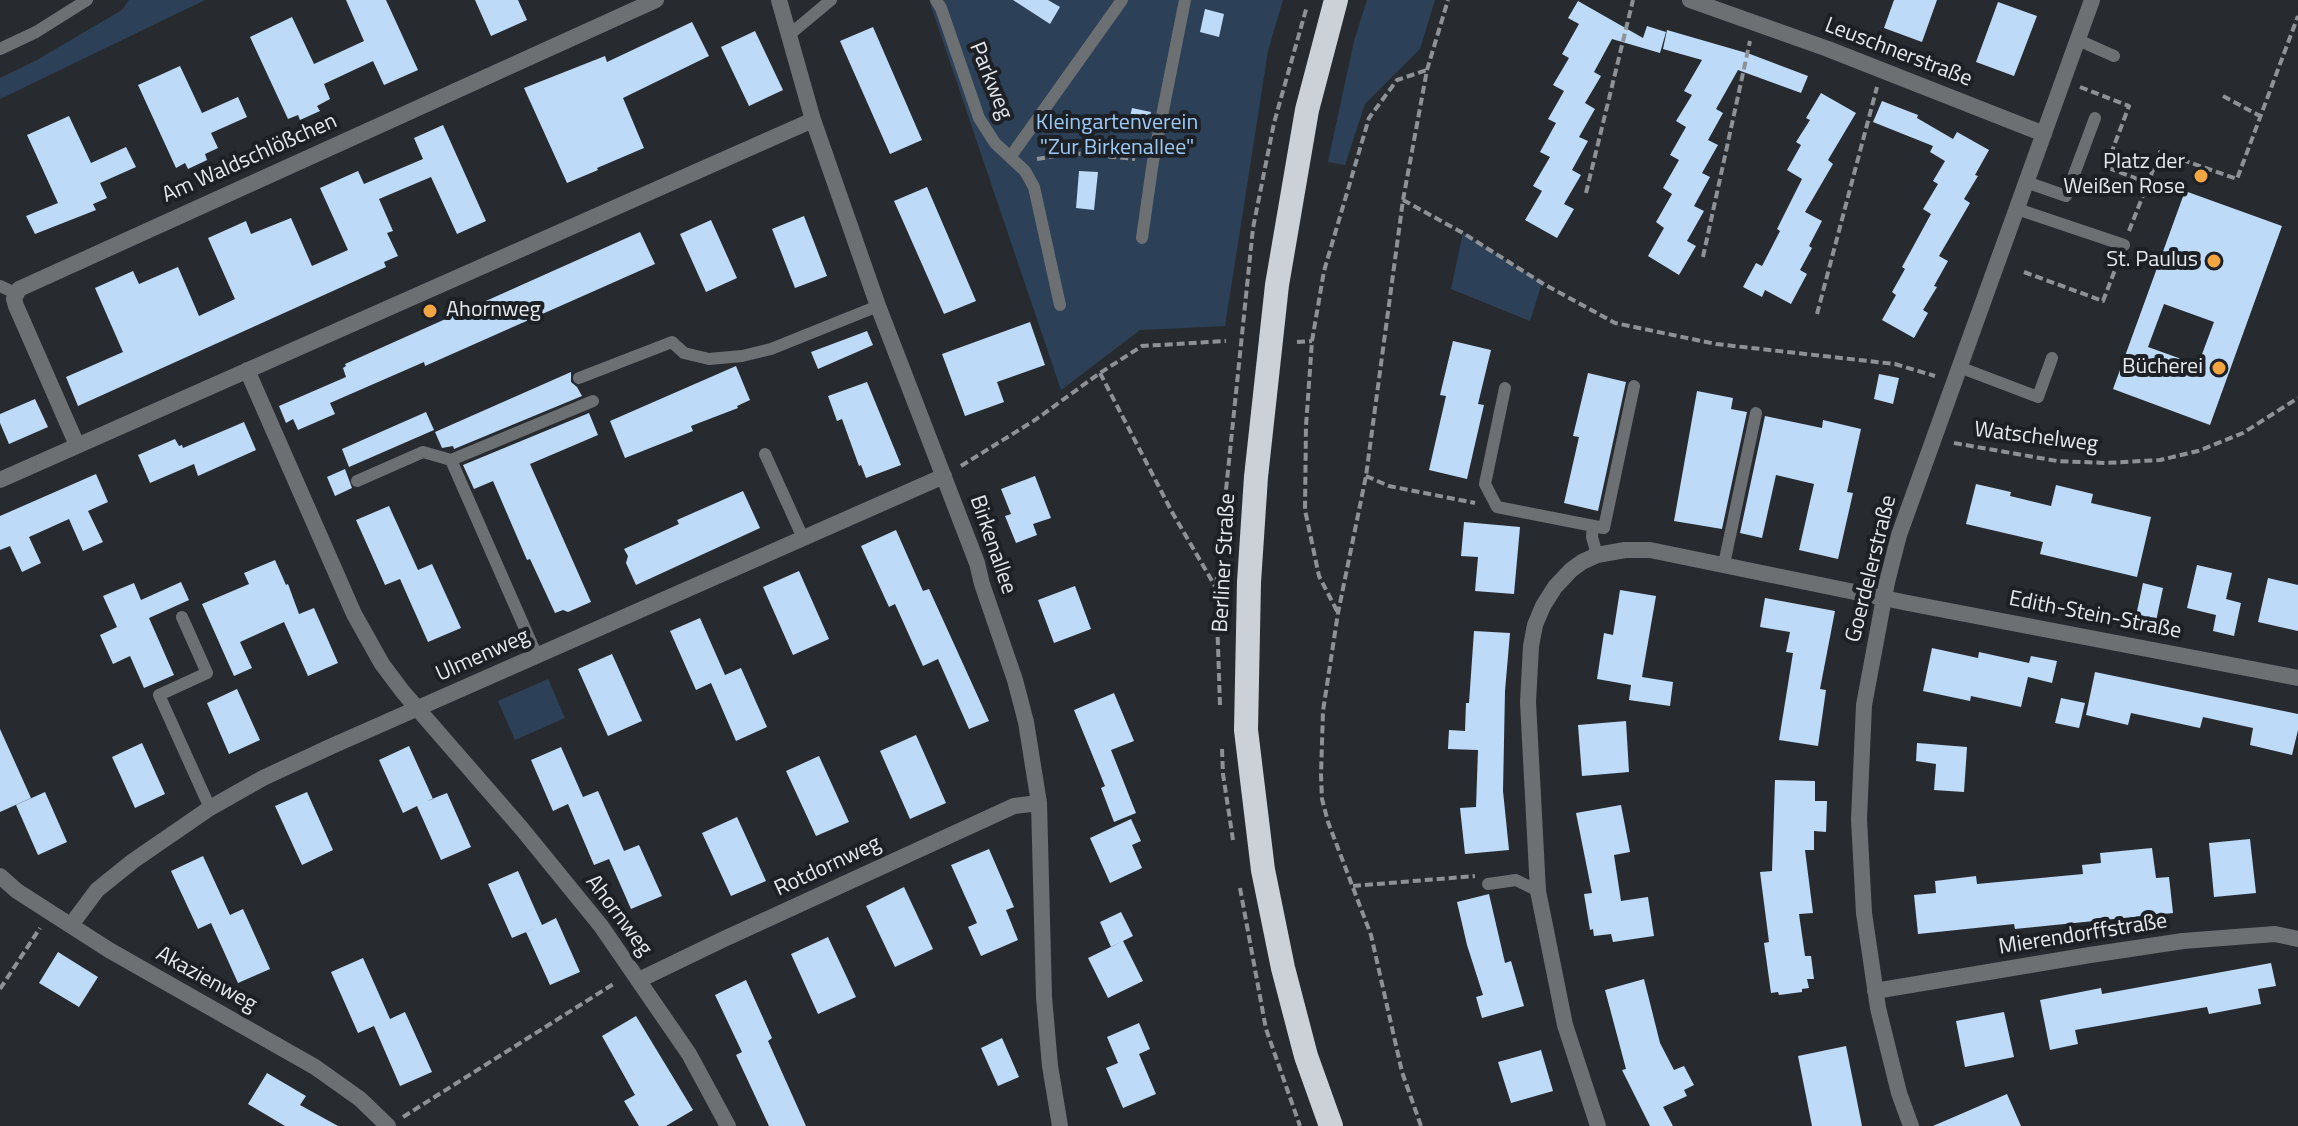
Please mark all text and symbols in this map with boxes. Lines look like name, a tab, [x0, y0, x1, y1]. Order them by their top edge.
street label: Leuschnerstraße	[1821, 13, 1975, 93]
street label: Parkweg	[963, 38, 1017, 124]
street label: Am Waldschlößchen	[159, 109, 341, 209]
park label: Kleingartenverein "Zur Birkenallee"	[1036, 111, 1198, 162]
place label: Platz der Weißen Rose	[2063, 150, 2185, 202]
marker: Platz der Weißen Rose	[2192, 167, 2210, 185]
place label: St. Paulus	[2106, 248, 2198, 274]
marker: St. Paulus	[2205, 252, 2223, 270]
place label: Ahornweg	[446, 298, 541, 324]
marker: Ahornweg	[421, 302, 439, 320]
place label: Bücherei	[2122, 355, 2203, 381]
marker: Bücherei	[2210, 359, 2228, 377]
street label: Watschelweg	[1972, 417, 2100, 459]
street label: Birkenallee	[963, 492, 1021, 598]
street label: Berliner Straße	[1208, 493, 1242, 633]
street label: Goerdelerstraße	[1841, 493, 1903, 645]
street label: Edith-Stein-Straße	[2007, 586, 2183, 646]
street label: Ulmenweg	[432, 624, 534, 688]
street label: Rotdornweg	[771, 831, 885, 903]
street label: Ahornweg	[579, 870, 657, 962]
street label: Mierendorffstraße	[1997, 909, 2169, 961]
street label: Akazienweg	[151, 941, 261, 1019]

